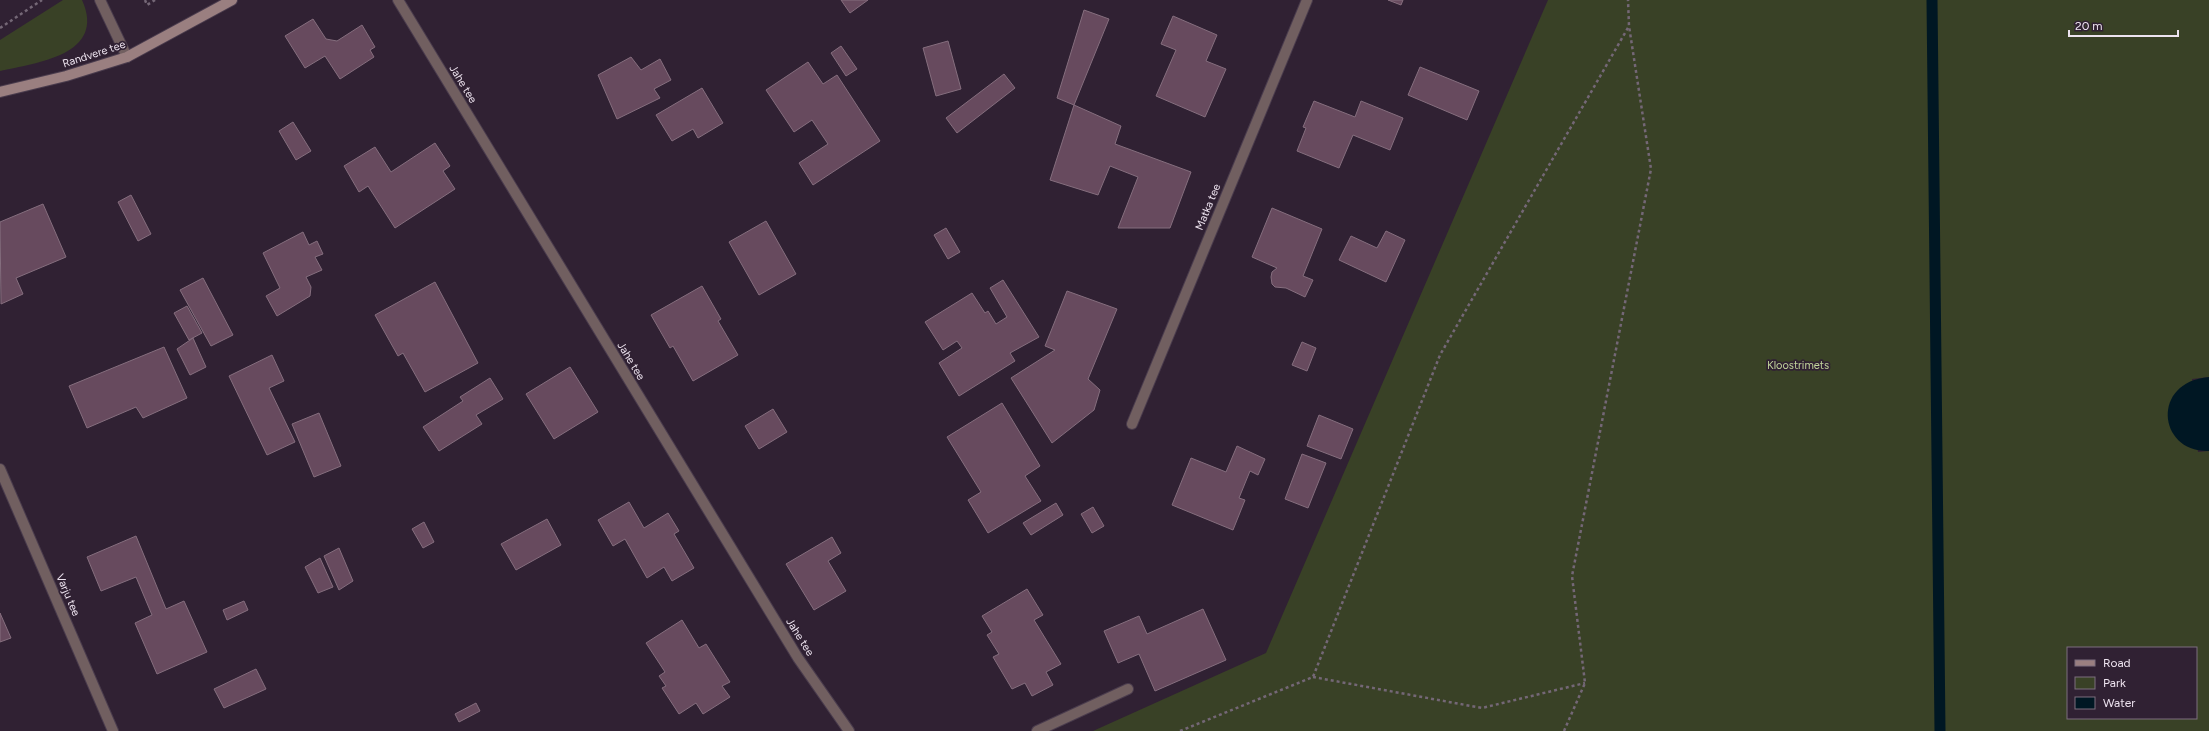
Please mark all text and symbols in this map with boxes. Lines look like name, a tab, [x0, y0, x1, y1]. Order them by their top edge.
scale bar	[2069, 12, 2178, 38]
text: 20 m	[2075, 19, 2103, 33]
street label: Randvere tee	[61, 38, 127, 70]
street label: Jahe tee	[447, 63, 479, 105]
street label: Matka tee	[1193, 182, 1223, 232]
street label: Jahe tee	[615, 340, 647, 382]
park label: Kloostrimets	[1767, 359, 1829, 372]
street label: Varju tee	[53, 572, 83, 618]
street label: Jahe tee	[783, 616, 817, 658]
legend	[2067, 647, 2197, 719]
text: Road	[2103, 656, 2131, 670]
text: Park	[2103, 676, 2126, 690]
text: Water	[2103, 696, 2135, 710]

